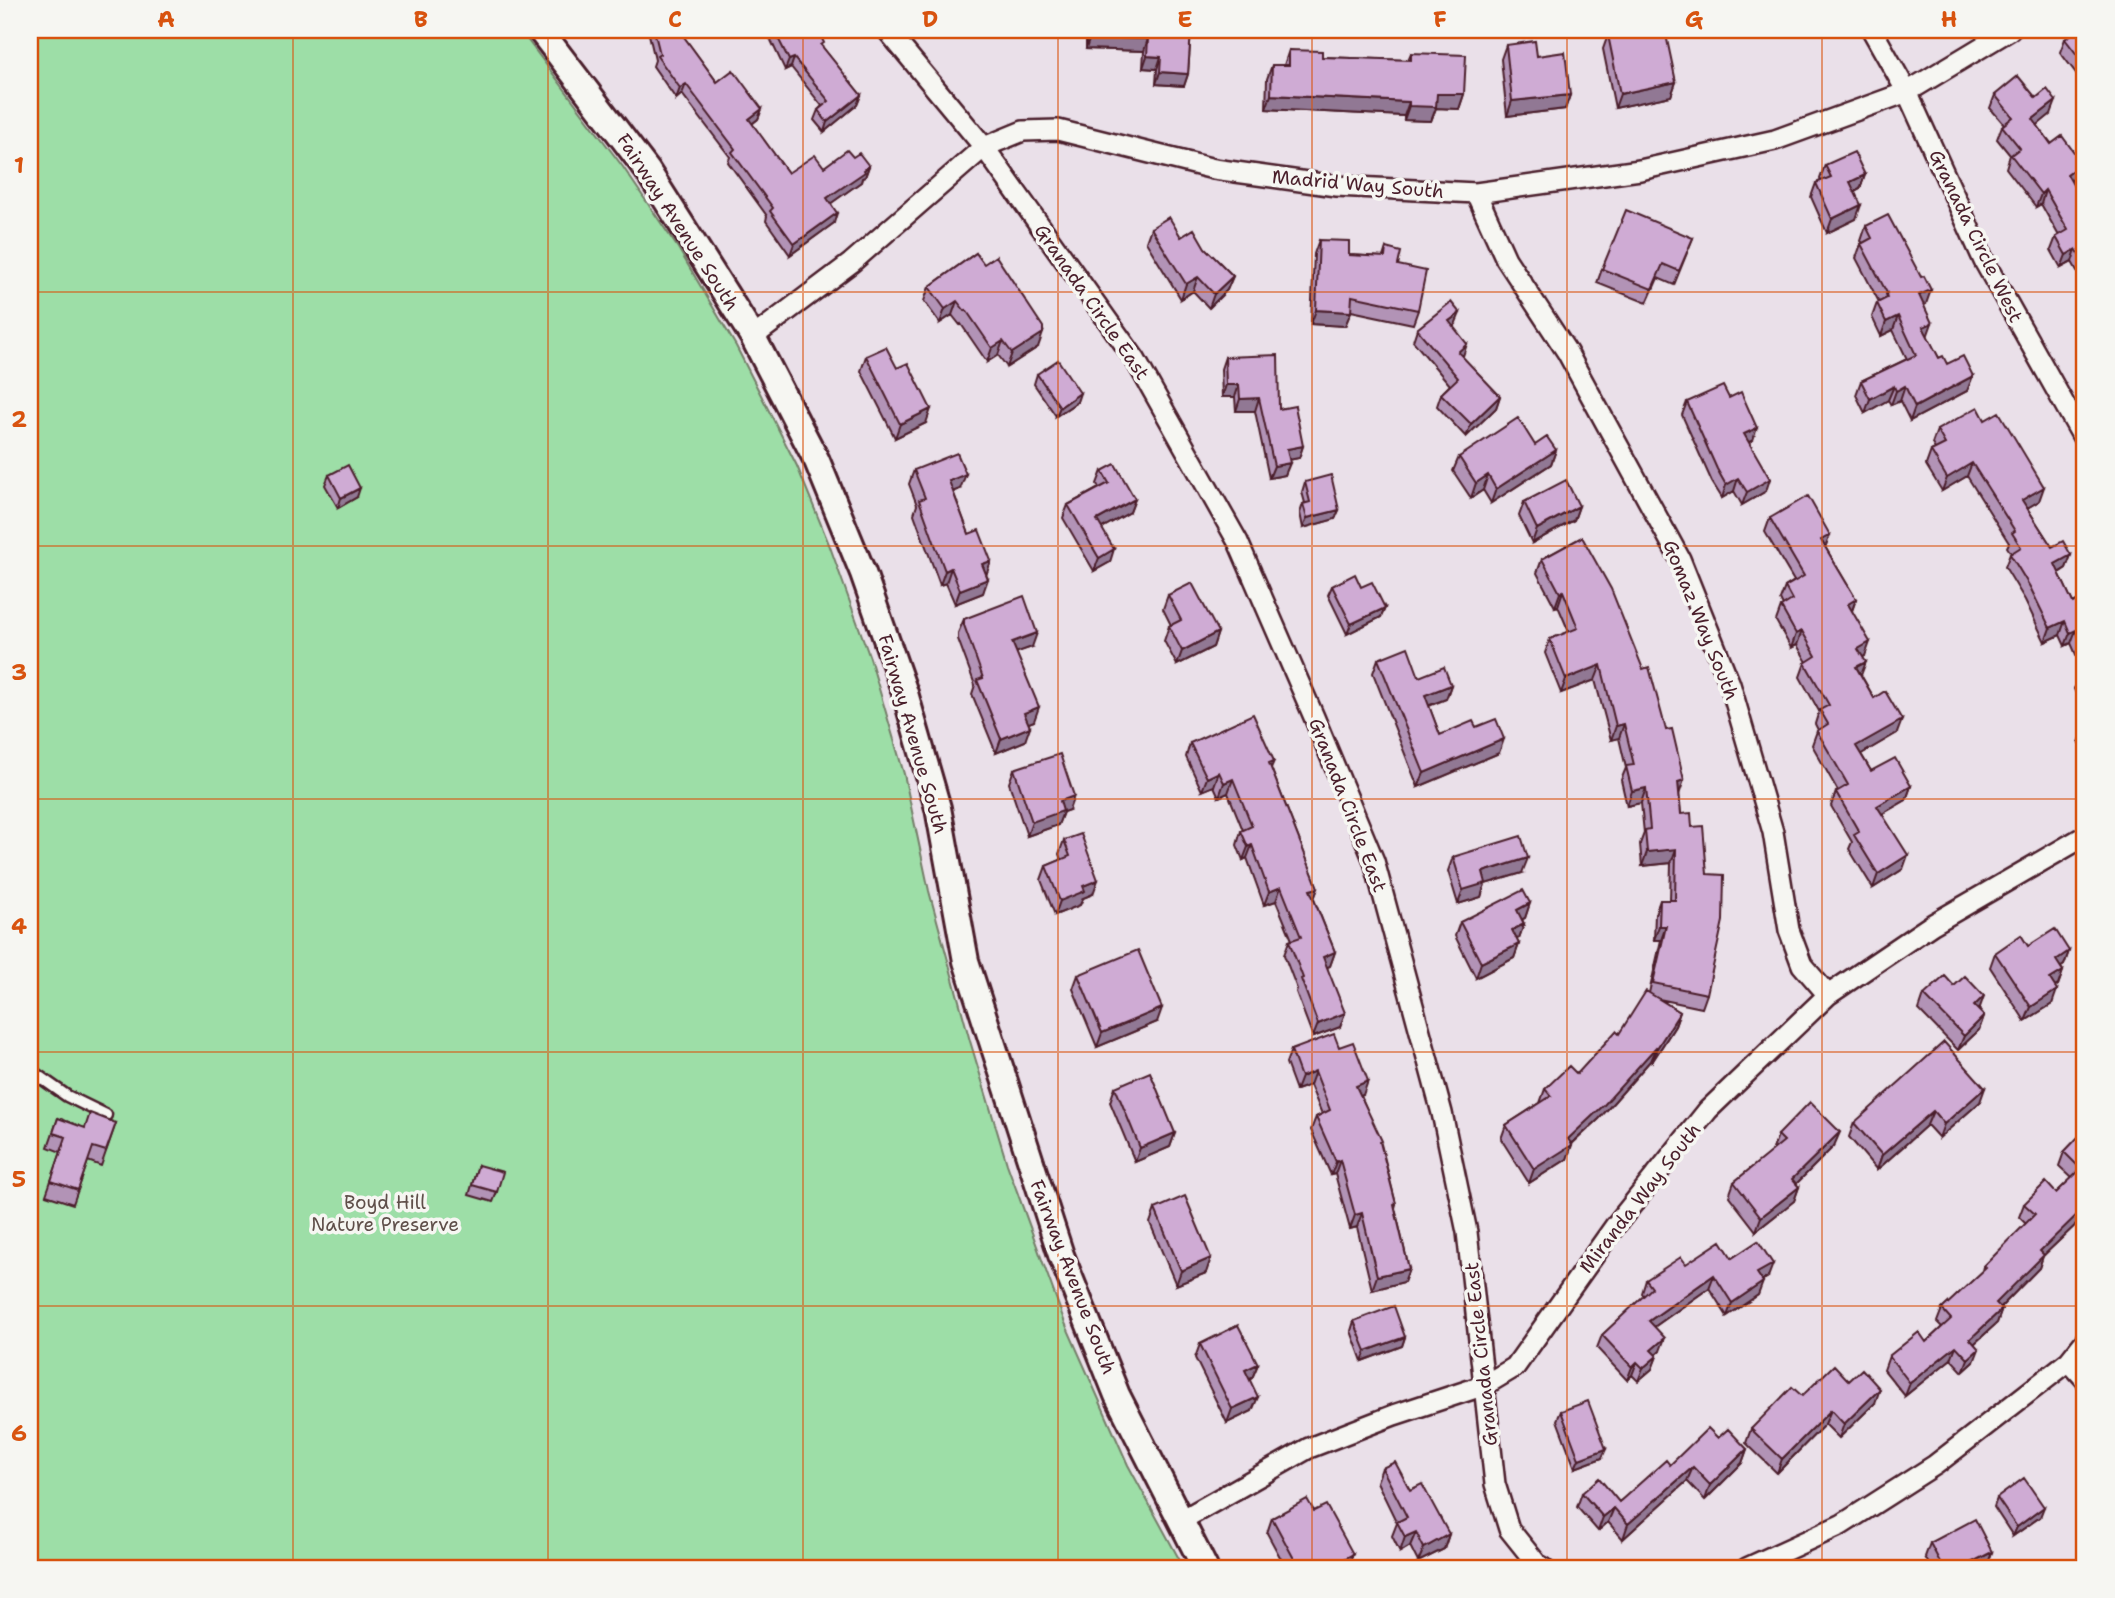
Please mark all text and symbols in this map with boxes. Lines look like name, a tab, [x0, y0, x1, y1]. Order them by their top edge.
text: A	[157, 4, 175, 34]
text: B	[414, 4, 428, 34]
text: C	[668, 4, 682, 34]
text: D	[922, 4, 938, 34]
text: E	[1177, 4, 1193, 34]
text: F	[1433, 4, 1447, 34]
text: G	[1685, 4, 1704, 34]
text: H	[1941, 4, 1957, 34]
street label: Fairway Avenue South	[611, 129, 745, 315]
street label: Granada Circle West	[1923, 145, 2029, 327]
text: 1	[14, 150, 24, 180]
street label: Madrid Way South	[1271, 164, 1445, 204]
street label: Granada Circle East	[1029, 219, 1155, 385]
text: 2	[11, 404, 27, 434]
street label: Gomaz Way South	[1657, 536, 1745, 704]
street label: Fairway Avenue South	[873, 631, 953, 837]
text: 3	[11, 657, 27, 687]
street label: Granada Circle East	[1303, 714, 1393, 896]
text: 4	[11, 911, 27, 941]
street label: Miranda Way South	[1574, 1118, 1706, 1278]
text: 5	[12, 1164, 26, 1194]
street label: Fairway Avenue South	[1024, 1176, 1122, 1378]
park label: Boyd Hill Nature Preserve	[311, 1190, 459, 1237]
street label: Granada Circle East	[1459, 1261, 1503, 1447]
text: 6	[11, 1418, 27, 1448]

